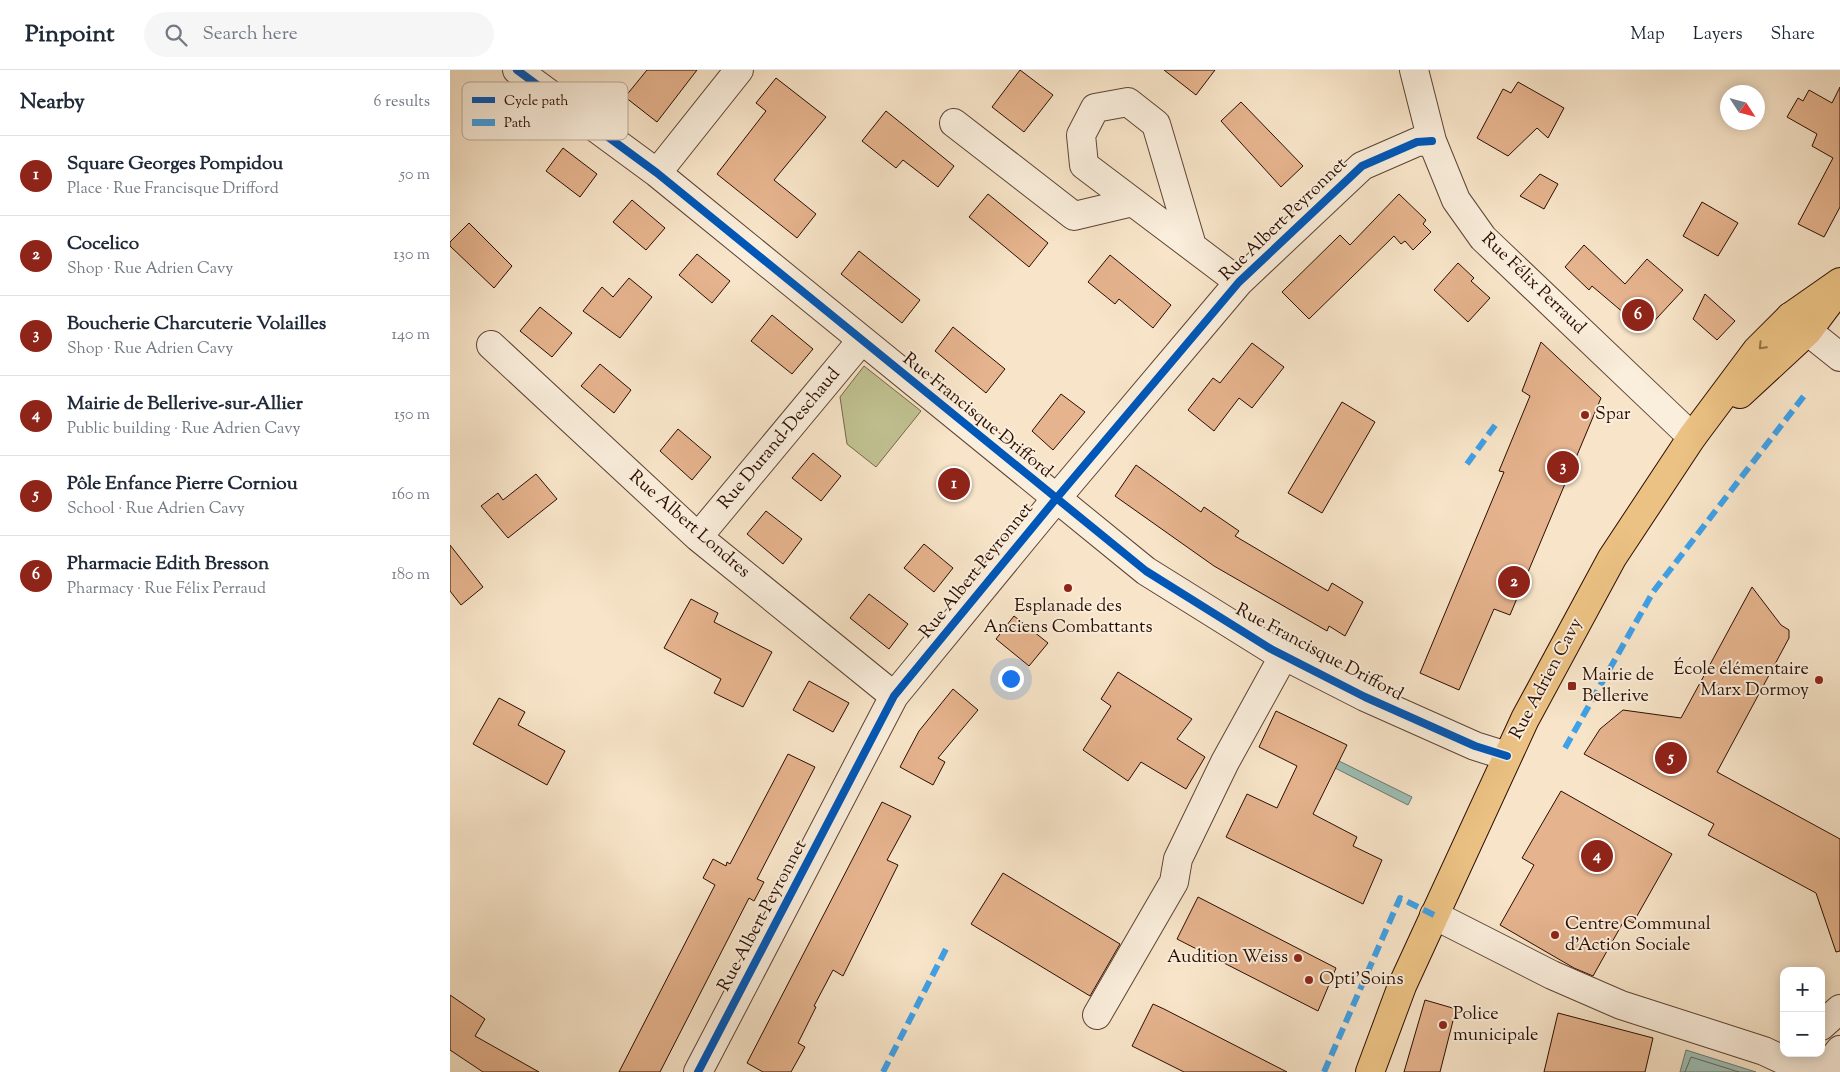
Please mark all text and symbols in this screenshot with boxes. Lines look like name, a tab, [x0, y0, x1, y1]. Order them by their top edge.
search box	[144, 12, 494, 57]
text: Pinpoint	[25, 18, 114, 52]
icon: search	[162, 21, 190, 49]
text: Search here	[202, 21, 298, 48]
text: Map	[1630, 22, 1665, 48]
text: Layers	[1693, 22, 1743, 48]
text: Share	[1771, 22, 1815, 48]
legend	[462, 82, 628, 140]
north arrow	[1720, 85, 1765, 130]
text: Nearby	[20, 88, 85, 118]
text: 6 results	[374, 91, 430, 114]
text: Cycle path	[504, 92, 568, 112]
text: Path	[504, 114, 531, 134]
text: Square Georges Pompidou	[67, 151, 283, 178]
street label: Rue Albert Peyronnet	[1214, 152, 1354, 288]
text: 1	[33, 164, 39, 187]
text: 50 m	[399, 164, 430, 187]
text: Place · Rue Francisque Drifford	[67, 178, 279, 201]
street label: Rue Félix Perraud	[1475, 227, 1591, 341]
text: Cocelico	[67, 231, 139, 258]
text: 2	[32, 244, 40, 267]
text: 130 m	[393, 244, 430, 267]
text: Shop · Rue Adrien Cavy	[67, 258, 233, 281]
pin: 6	[1622, 296, 1654, 334]
text: Boucherie Charcuterie Volailles	[67, 311, 326, 338]
text: 3	[33, 324, 39, 347]
text: 140 m	[392, 324, 430, 347]
text: Shop · Rue Adrien Cavy	[67, 338, 233, 361]
one-way arrow	[1759, 340, 1768, 349]
street label: Rue Francisque Drifford	[896, 347, 1058, 485]
street label: Rue Durand-Deschaud	[713, 362, 847, 516]
text: Mairie de Bellerive-sur-Allier	[67, 391, 303, 418]
place label: Spar	[1595, 402, 1631, 428]
text: 4	[32, 404, 40, 427]
text: 150 m	[394, 404, 430, 427]
marker: Spar	[1579, 409, 1591, 421]
text: Public building · Rue Adrien Cavy	[67, 418, 301, 441]
pin: 3	[1547, 448, 1579, 486]
street label: Rue Albert Londres	[623, 465, 755, 585]
pin: 1	[938, 465, 970, 503]
text: Pôle Enfance Pierre Corniou	[67, 471, 298, 498]
text: 5	[33, 484, 39, 507]
text: 160 m	[392, 484, 430, 507]
street label: Rue Albert Peyronnet	[914, 497, 1040, 645]
text: School · Rue Adrien Cavy	[67, 498, 245, 521]
text: Pharmacie Edith Bresson	[67, 551, 269, 578]
pin: 2	[1498, 563, 1530, 601]
text: 6	[32, 564, 40, 587]
text: 180 m	[391, 564, 430, 587]
text: Pharmacy · Rue Félix Perraud	[67, 578, 266, 601]
marker: Esplanade des Anciens Combattants	[1062, 582, 1074, 594]
place label: Esplanade des Anciens Combattants	[984, 594, 1152, 641]
street label: Rue Francisque Drifford	[1231, 598, 1407, 708]
street label: Rue Adrien Cavy	[1504, 614, 1590, 744]
place label: École élémentaire Marx Dormoy	[1673, 657, 1809, 704]
place label: Mairie de Bellerive	[1582, 663, 1654, 710]
your location	[998, 666, 1024, 692]
marker: École élémentaire Marx Dormoy	[1813, 674, 1825, 686]
marker: Mairie de Bellerive	[1566, 680, 1578, 692]
pin: 5	[1655, 739, 1687, 777]
street label: Rue Albert Peyronnet	[712, 836, 814, 996]
pin: 4	[1581, 837, 1613, 875]
place label: Centre Communal d'Action Sociale	[1565, 912, 1711, 959]
marker: Centre Communal d'Action Sociale	[1549, 929, 1561, 941]
place label: Audition Weiss	[1167, 945, 1288, 971]
marker: Audition Weiss	[1292, 952, 1304, 964]
place label: Opti'Soins	[1319, 967, 1404, 993]
map controls	[1780, 967, 1825, 1057]
button: +	[1780, 967, 1825, 1012]
marker: Opti'Soins	[1303, 974, 1315, 986]
place label: Police municipale	[1453, 1002, 1538, 1049]
button: −	[1780, 1012, 1825, 1057]
marker: Police municipale	[1437, 1019, 1449, 1031]

